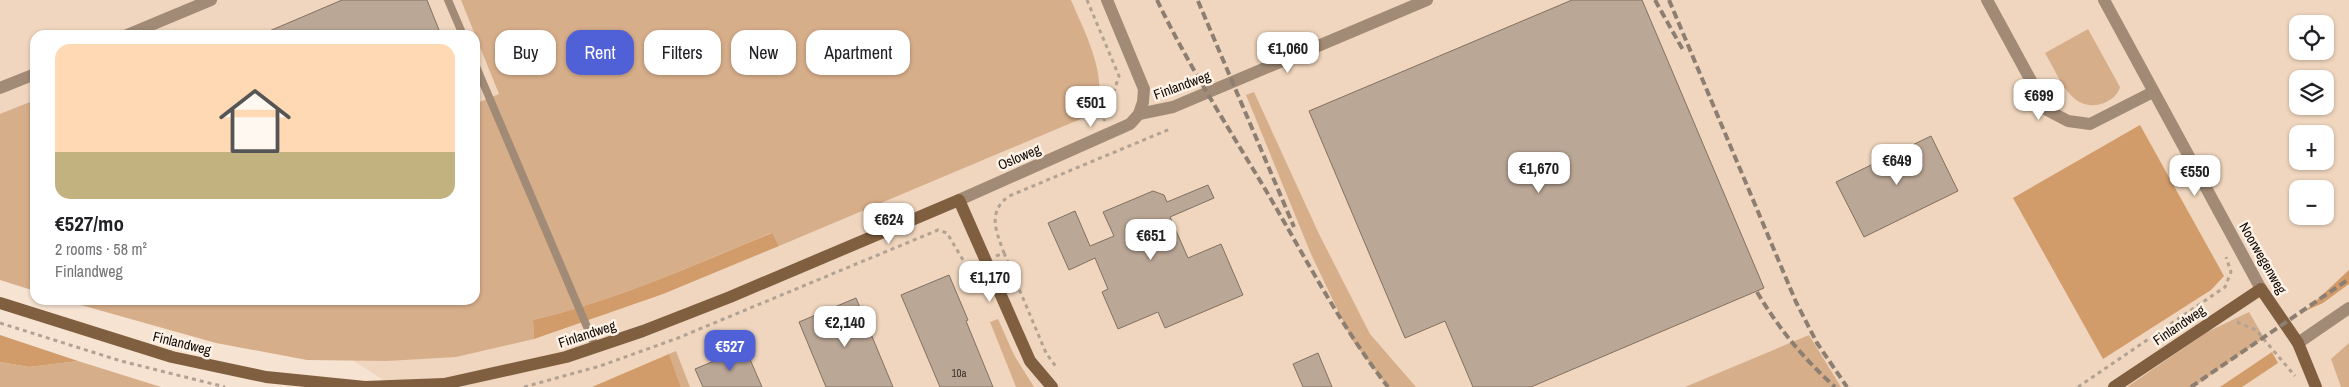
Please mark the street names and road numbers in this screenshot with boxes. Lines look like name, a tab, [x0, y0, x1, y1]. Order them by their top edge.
street label: Finlandweg	[1151, 66, 1214, 104]
street label: Osloweg	[995, 140, 1044, 174]
street label: Noorwegenweg	[2235, 219, 2291, 298]
street label: Finlandweg	[2149, 301, 2209, 349]
street label: Finlandweg	[556, 316, 619, 352]
street label: Finlandweg	[151, 327, 214, 359]

